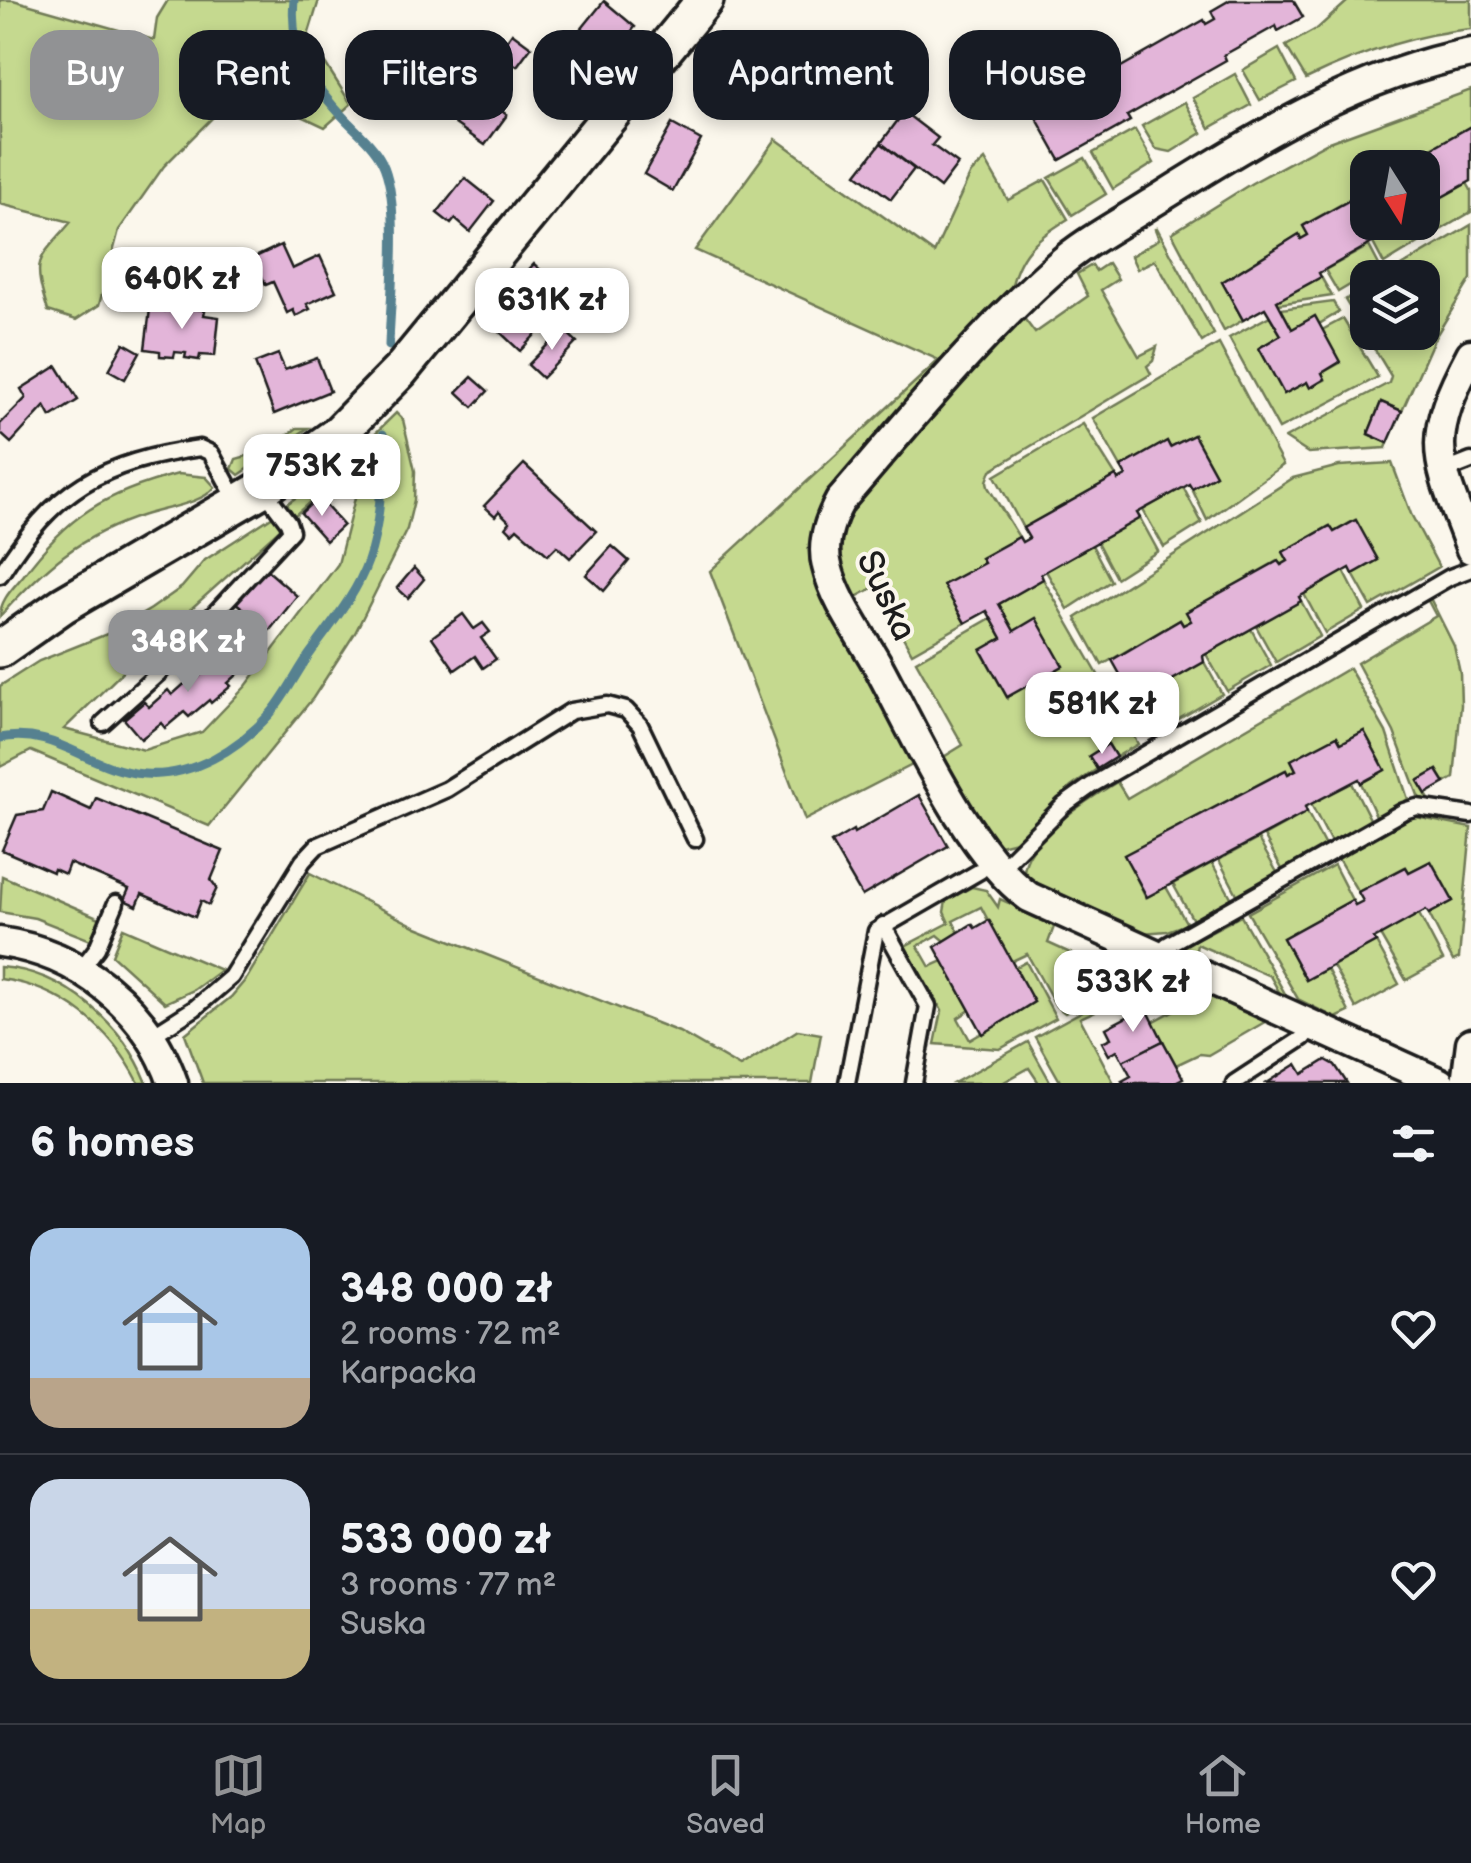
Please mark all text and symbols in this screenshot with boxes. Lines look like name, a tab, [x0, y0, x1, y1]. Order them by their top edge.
chip: Buy	[30, 30, 159, 120]
chip: Rent	[179, 30, 325, 120]
chip: Filters	[345, 30, 513, 120]
chip: New	[533, 30, 673, 120]
chip: Apartment	[693, 30, 929, 120]
chip: House	[949, 30, 1121, 120]
north arrow	[1350, 150, 1440, 240]
map controls	[1350, 150, 1440, 350]
pin: 640K zł	[90, 247, 274, 332]
text: 640K zł	[124, 260, 240, 299]
button: layers	[1350, 260, 1440, 350]
pin: 631K zł	[460, 268, 644, 353]
text: 631K zł	[497, 281, 607, 320]
pin: 753K zł	[230, 434, 414, 519]
text: 753K zł	[265, 447, 379, 486]
street label: Suska	[847, 544, 925, 648]
pin: 348K zł	[96, 610, 280, 695]
text: 348K zł	[130, 623, 246, 662]
pin: 581K zł	[1010, 672, 1194, 757]
text: 581K zł	[1047, 685, 1157, 724]
pin: 533K zł	[1041, 950, 1225, 1035]
text: 533K zł	[1076, 963, 1190, 1002]
icon: filters	[1386, 1116, 1441, 1171]
text: 6 homes	[30, 1118, 194, 1169]
text: 348 000 zł	[340, 1264, 552, 1315]
icon: home	[110, 1268, 230, 1388]
icon: heart	[1386, 1301, 1441, 1356]
text: 2 rooms · 72 m²	[340, 1315, 561, 1354]
text: Karpacka	[340, 1354, 477, 1393]
text: 533 000 zł	[340, 1515, 551, 1566]
icon: home	[110, 1519, 230, 1639]
icon: heart	[1386, 1552, 1441, 1607]
text: 3 rooms · 77 m²	[340, 1566, 556, 1605]
text: Suska	[340, 1605, 426, 1644]
tab: Map	[210, 1748, 266, 1841]
tab: Saved	[686, 1748, 765, 1841]
tab: Home	[1185, 1748, 1261, 1841]

